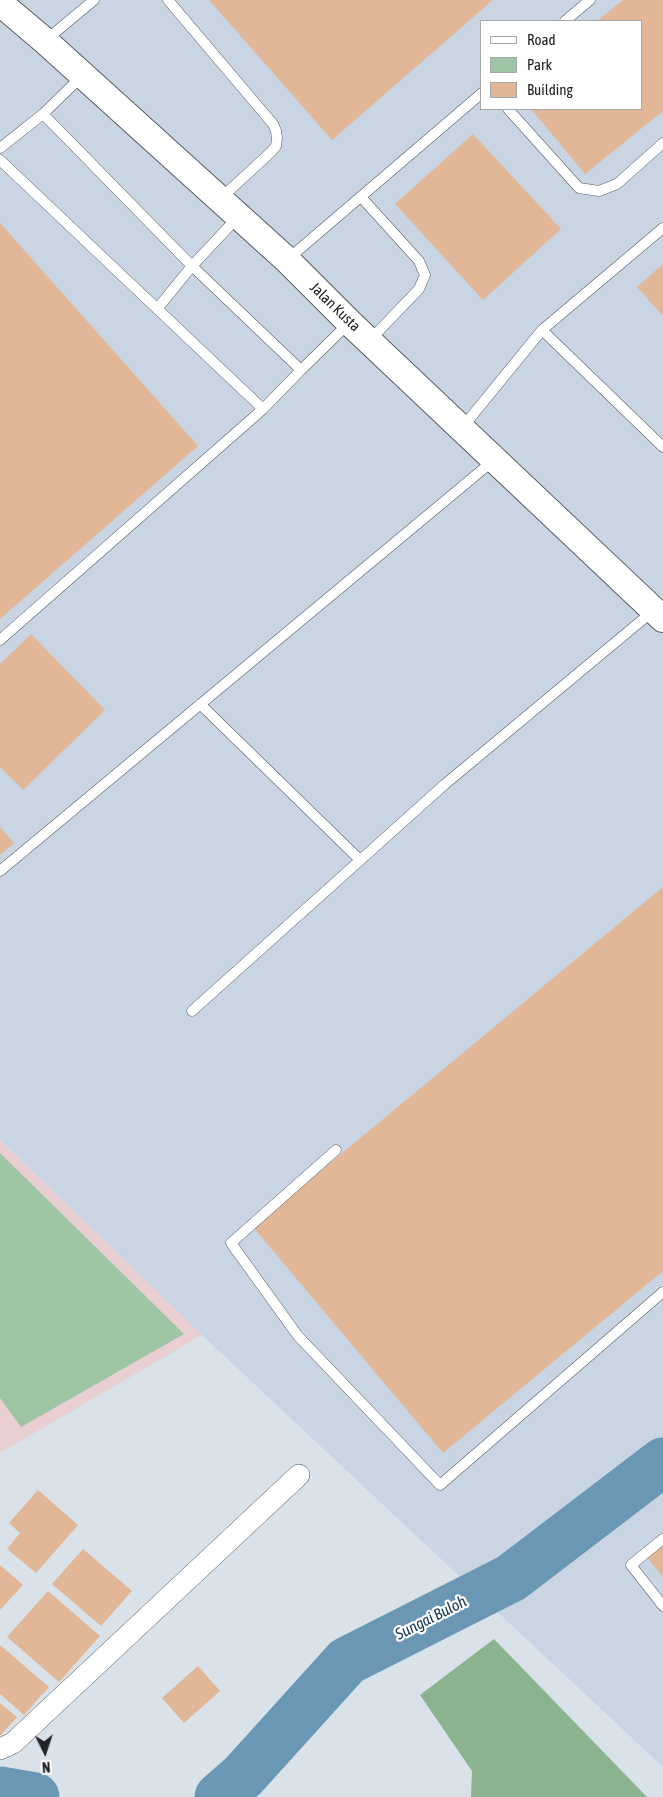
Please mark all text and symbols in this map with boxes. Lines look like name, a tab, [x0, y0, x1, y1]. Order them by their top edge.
legend	[480, 20, 643, 110]
text: Road	[527, 31, 556, 48]
text: Park	[527, 56, 552, 73]
text: Building	[527, 81, 573, 98]
street label: Jalan Kusta	[306, 279, 364, 335]
water label: Sungai Buloh	[392, 1592, 470, 1644]
north arrow	[20, 1727, 70, 1777]
text: N	[41, 1759, 51, 1775]

